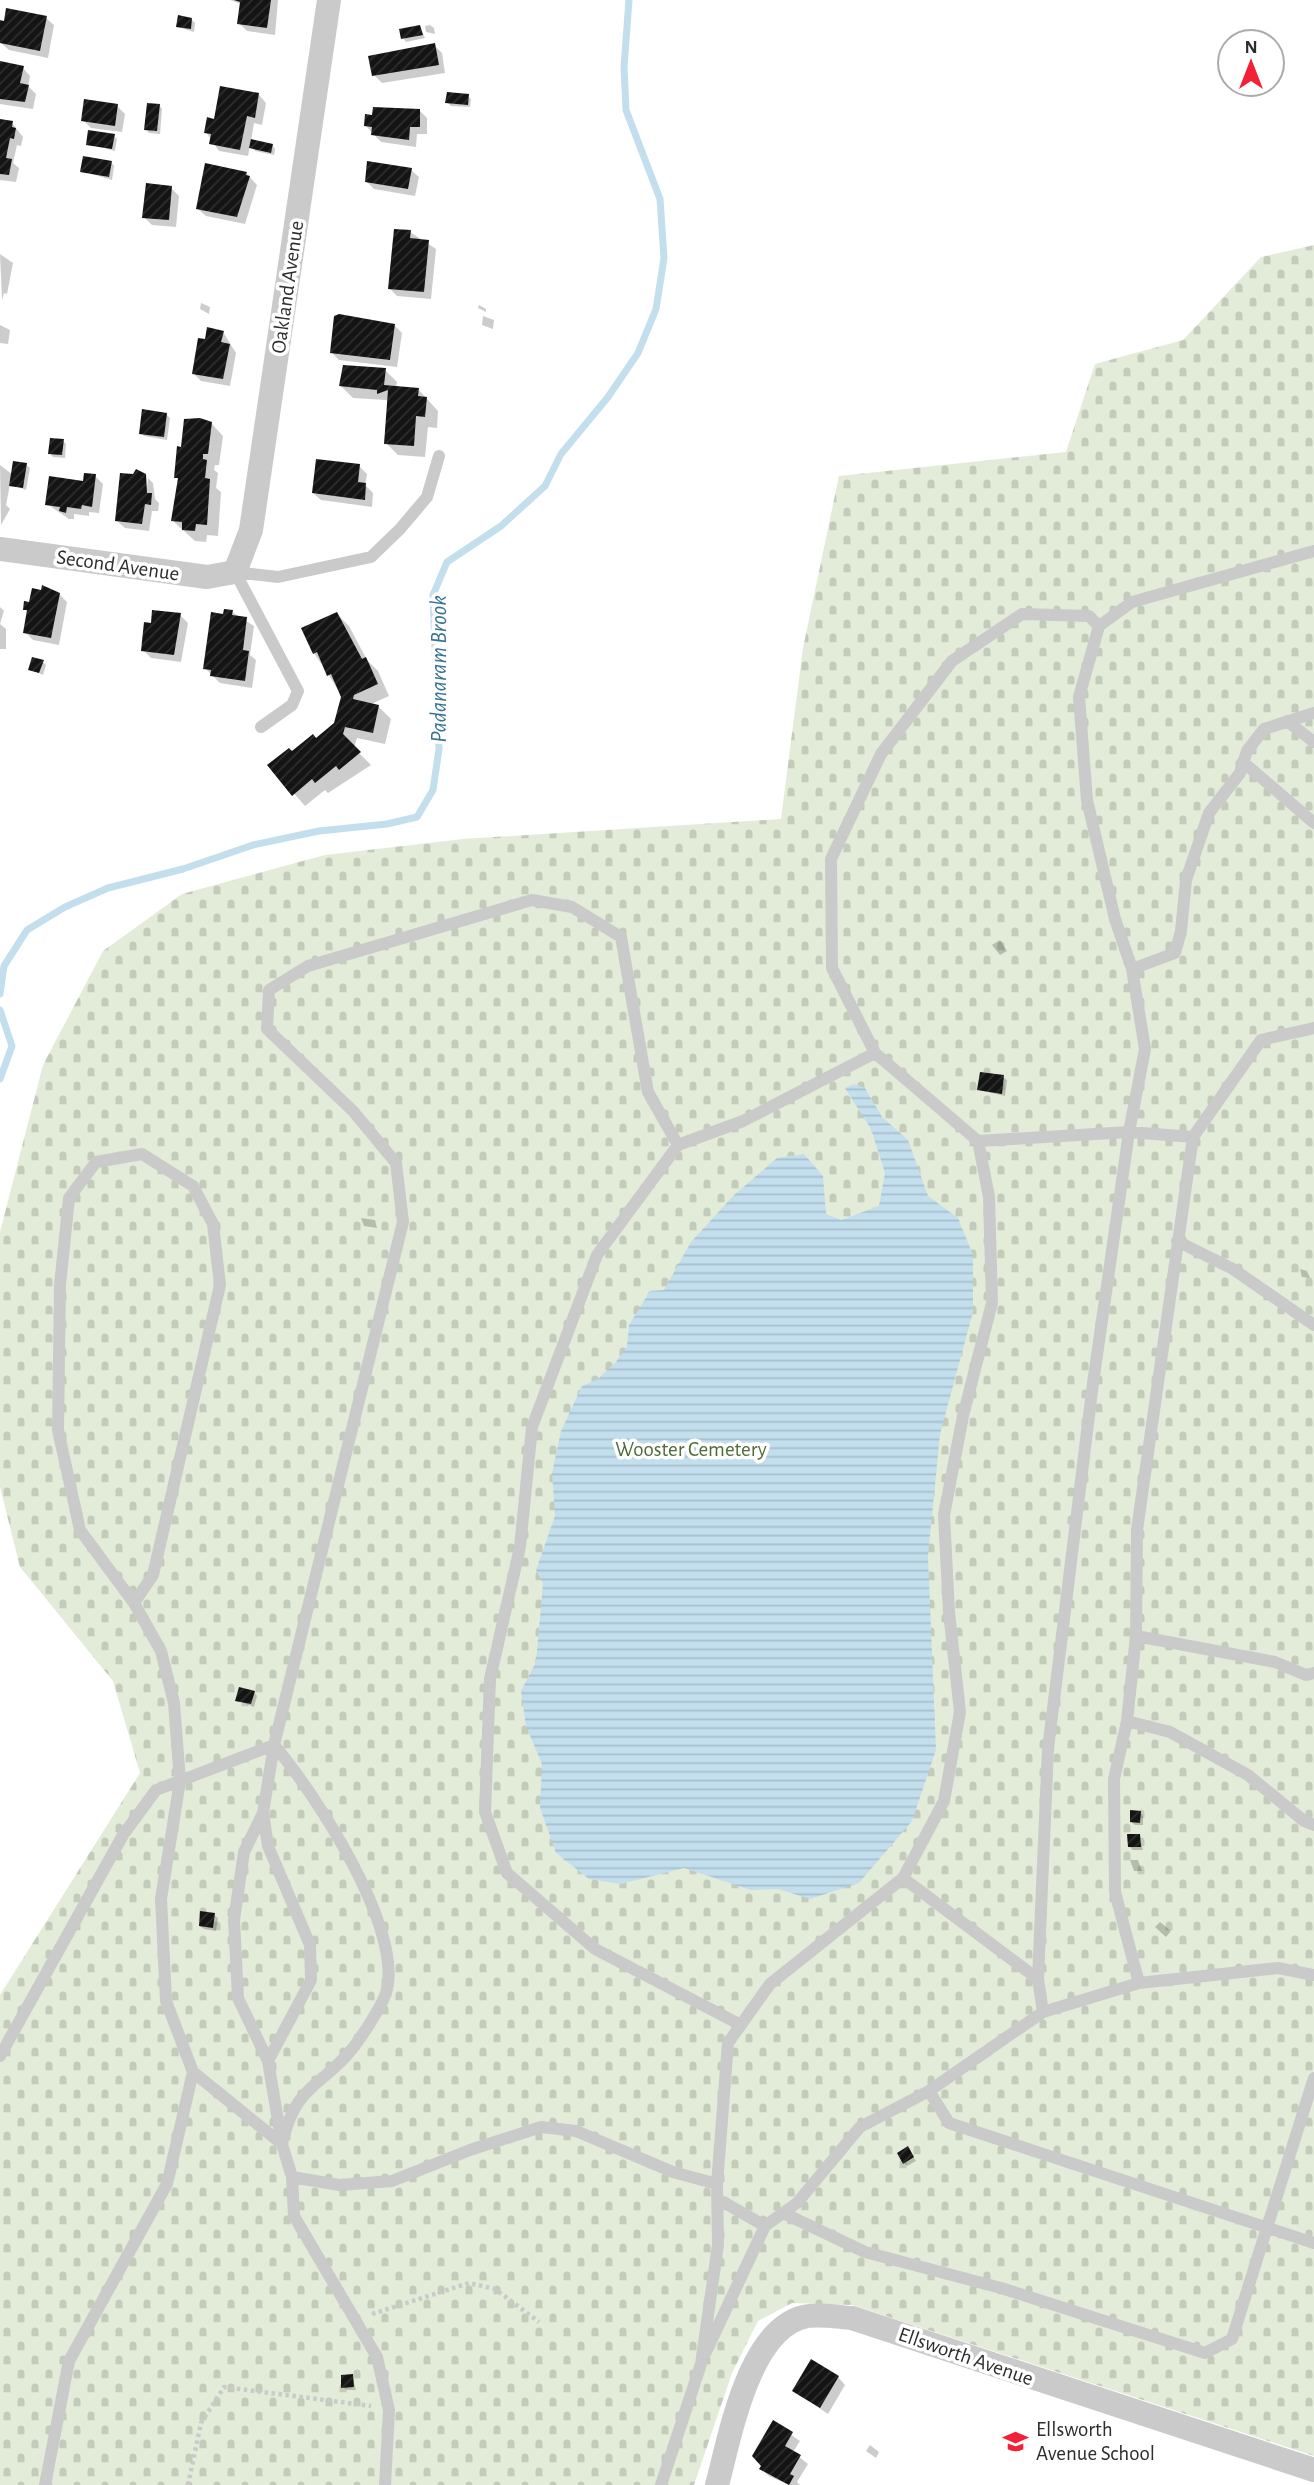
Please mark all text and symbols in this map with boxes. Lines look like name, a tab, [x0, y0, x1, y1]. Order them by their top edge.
north arrow	[1216, 28, 1286, 98]
text: N	[1244, 38, 1258, 57]
street label: Oakland Avenue	[268, 219, 307, 355]
street label: Second Avenue	[55, 546, 181, 585]
water label: Padanaram Brook	[428, 595, 451, 743]
park label: Wooster Cemetery	[615, 1439, 767, 1460]
street label: Ellsworth Avenue	[896, 2324, 1036, 2389]
place label: Ellsworth Avenue School	[1036, 2419, 1155, 2464]
school or university icon: Ellsworth Avenue School	[1002, 2427, 1030, 2455]

